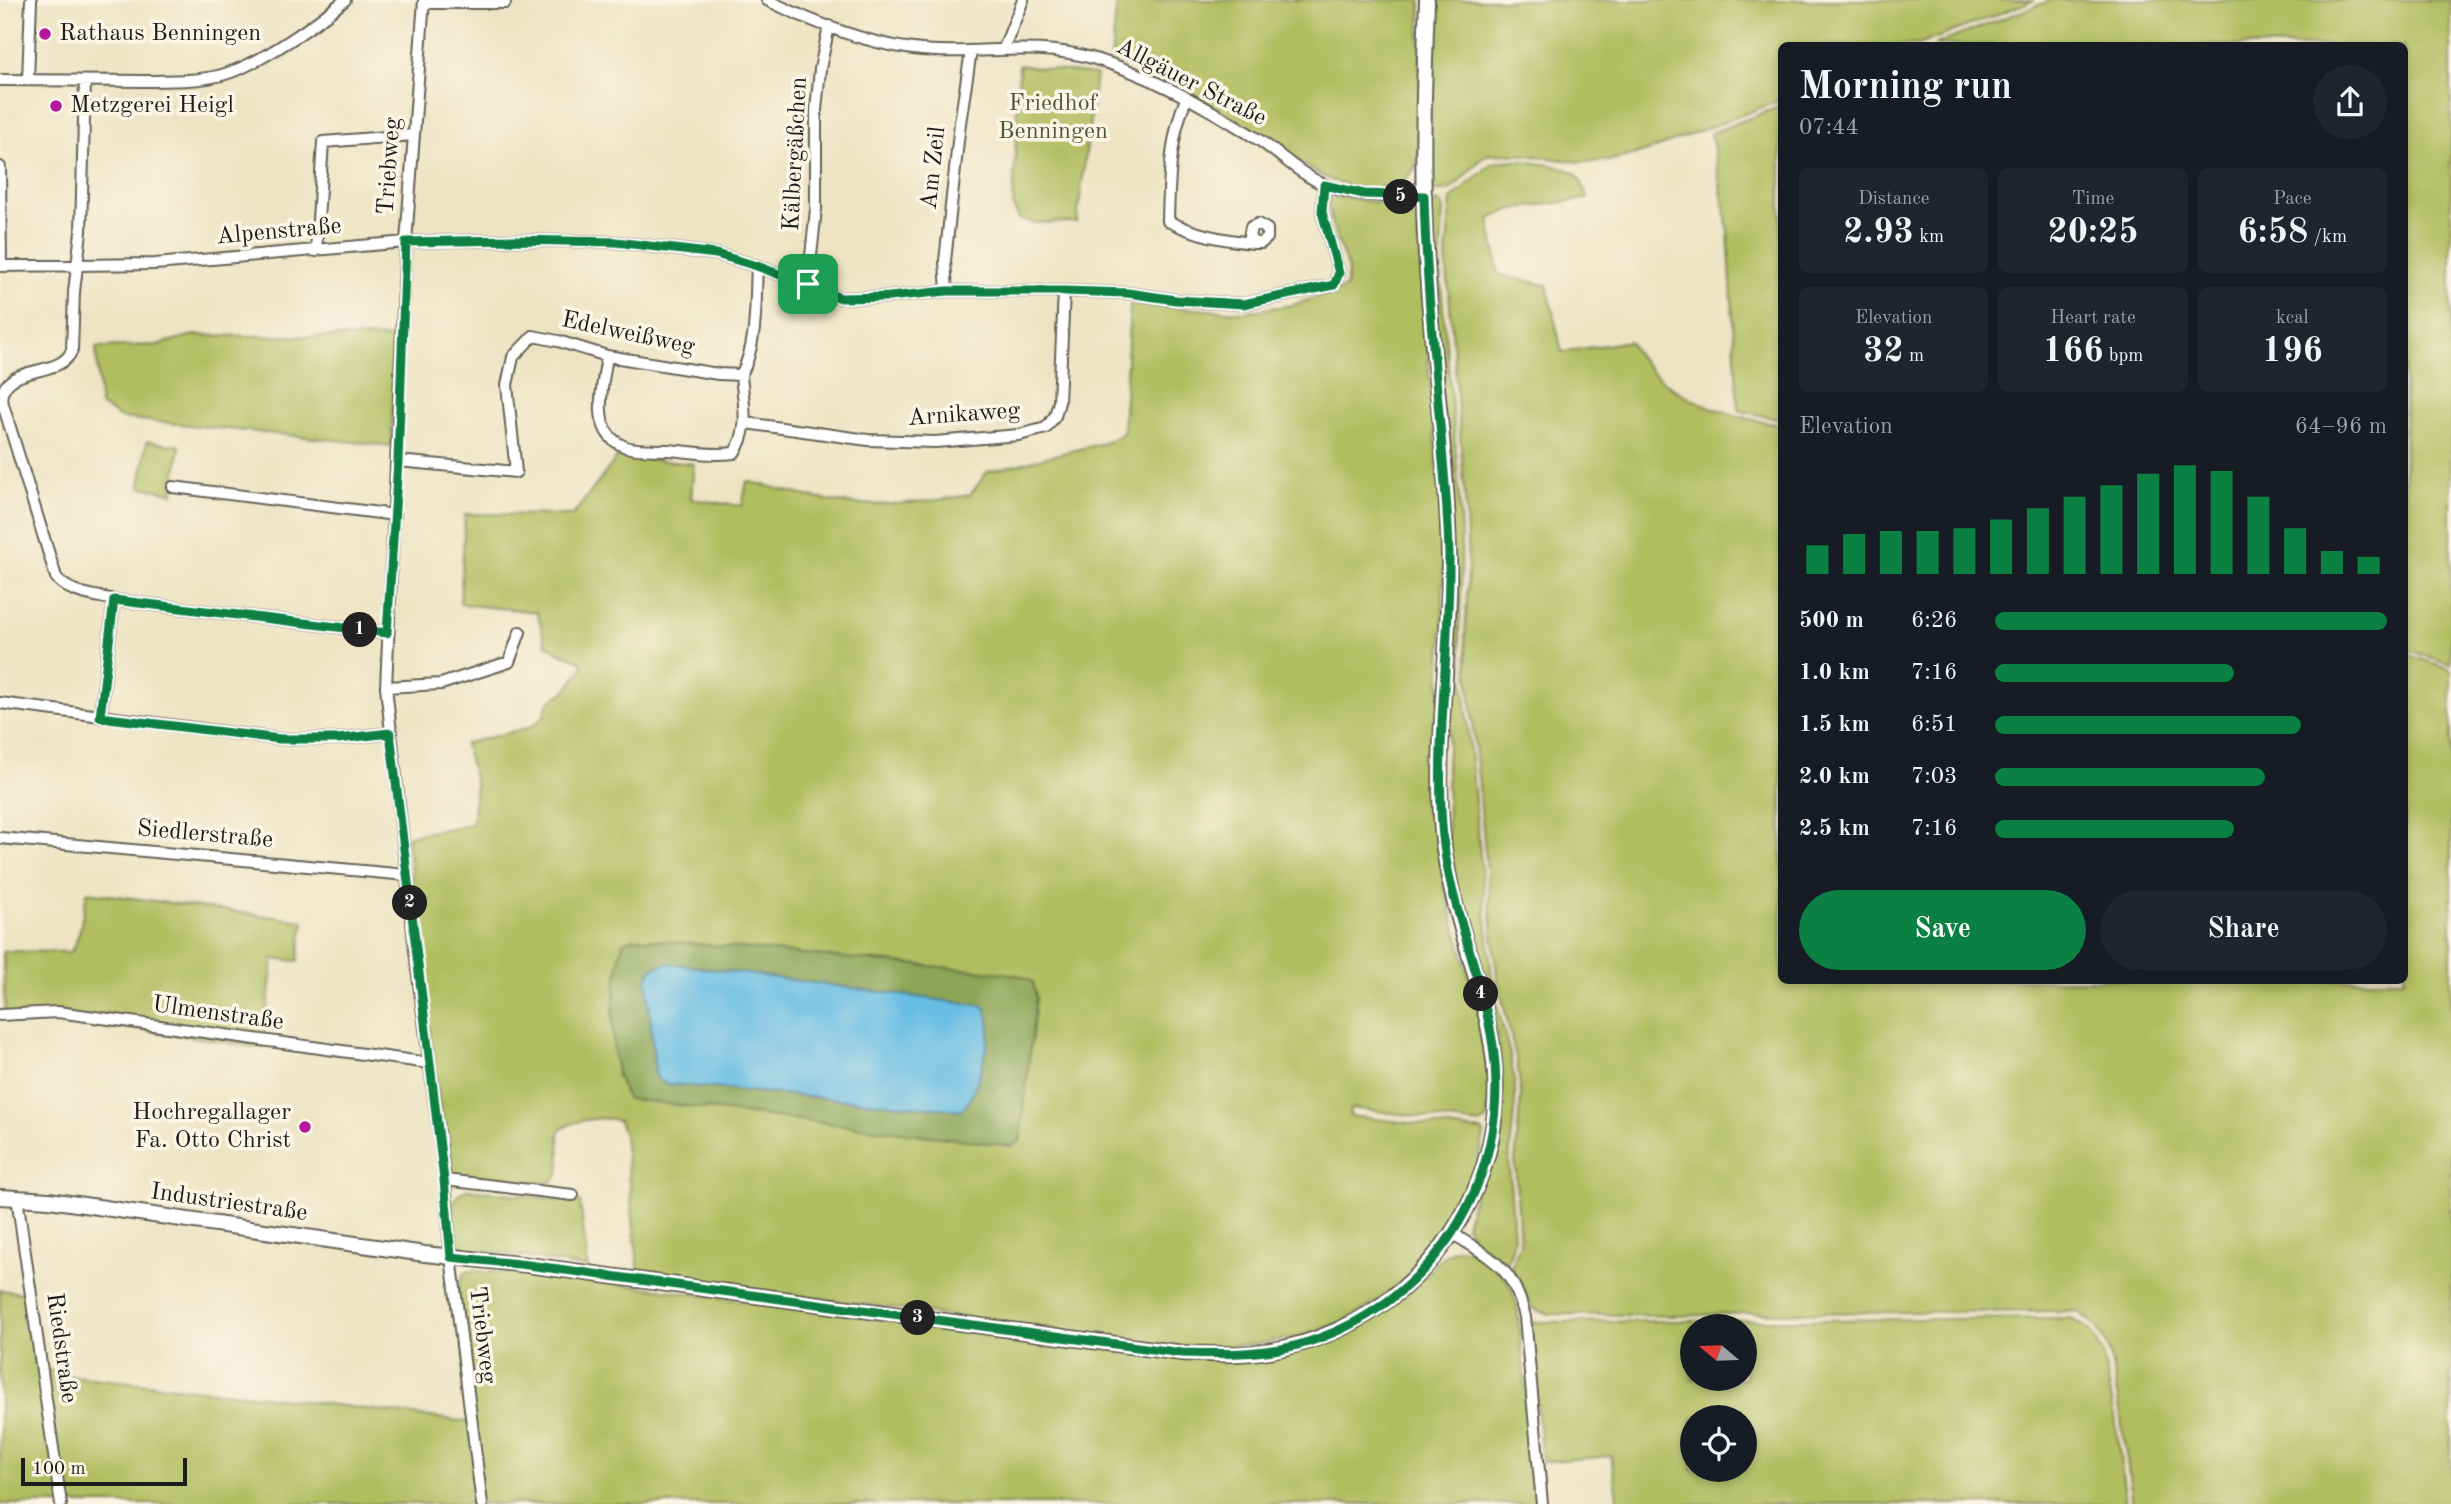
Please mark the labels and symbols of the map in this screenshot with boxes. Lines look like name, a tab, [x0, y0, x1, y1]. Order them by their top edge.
place label: Rathaus Benningen	[59, 22, 261, 46]
marker: Rathaus Benningen	[37, 26, 53, 42]
street label: Allgäuer Straße	[1112, 35, 1270, 131]
street label: Kälbergäßchen	[780, 76, 812, 232]
park label: Friedhof Benningen	[998, 92, 1108, 144]
place label: Metzgerei Heigl	[70, 94, 234, 118]
marker: Metzgerei Heigl	[48, 98, 64, 114]
street label: Triebweg	[375, 116, 405, 216]
street label: Am Zeil	[918, 125, 950, 211]
pin: 5	[1384, 180, 1418, 214]
street label: Alpenstraße	[215, 215, 343, 249]
pin	[778, 254, 838, 314]
street label: Edelweißweg	[559, 308, 697, 360]
street label: Arnikaweg	[907, 399, 1021, 431]
pin: 1	[342, 612, 378, 648]
street label: Siedlerstraße	[136, 817, 274, 853]
pin: 2	[392, 886, 428, 920]
pin: 4	[1464, 976, 1498, 1012]
street label: Ulmenstraße	[151, 993, 285, 1035]
place label: Hochregallager Fa. Otto Christ	[132, 1101, 291, 1153]
marker: Hochregallager Fa. Otto Christ	[297, 1119, 313, 1135]
street label: Industriestraße	[149, 1180, 309, 1226]
street label: Triebweg	[464, 1285, 500, 1385]
street label: Riedstraße	[41, 1291, 81, 1405]
pin: 3	[900, 1300, 936, 1336]
north arrow	[1680, 1314, 1757, 1391]
scale bar	[21, 1455, 187, 1487]

